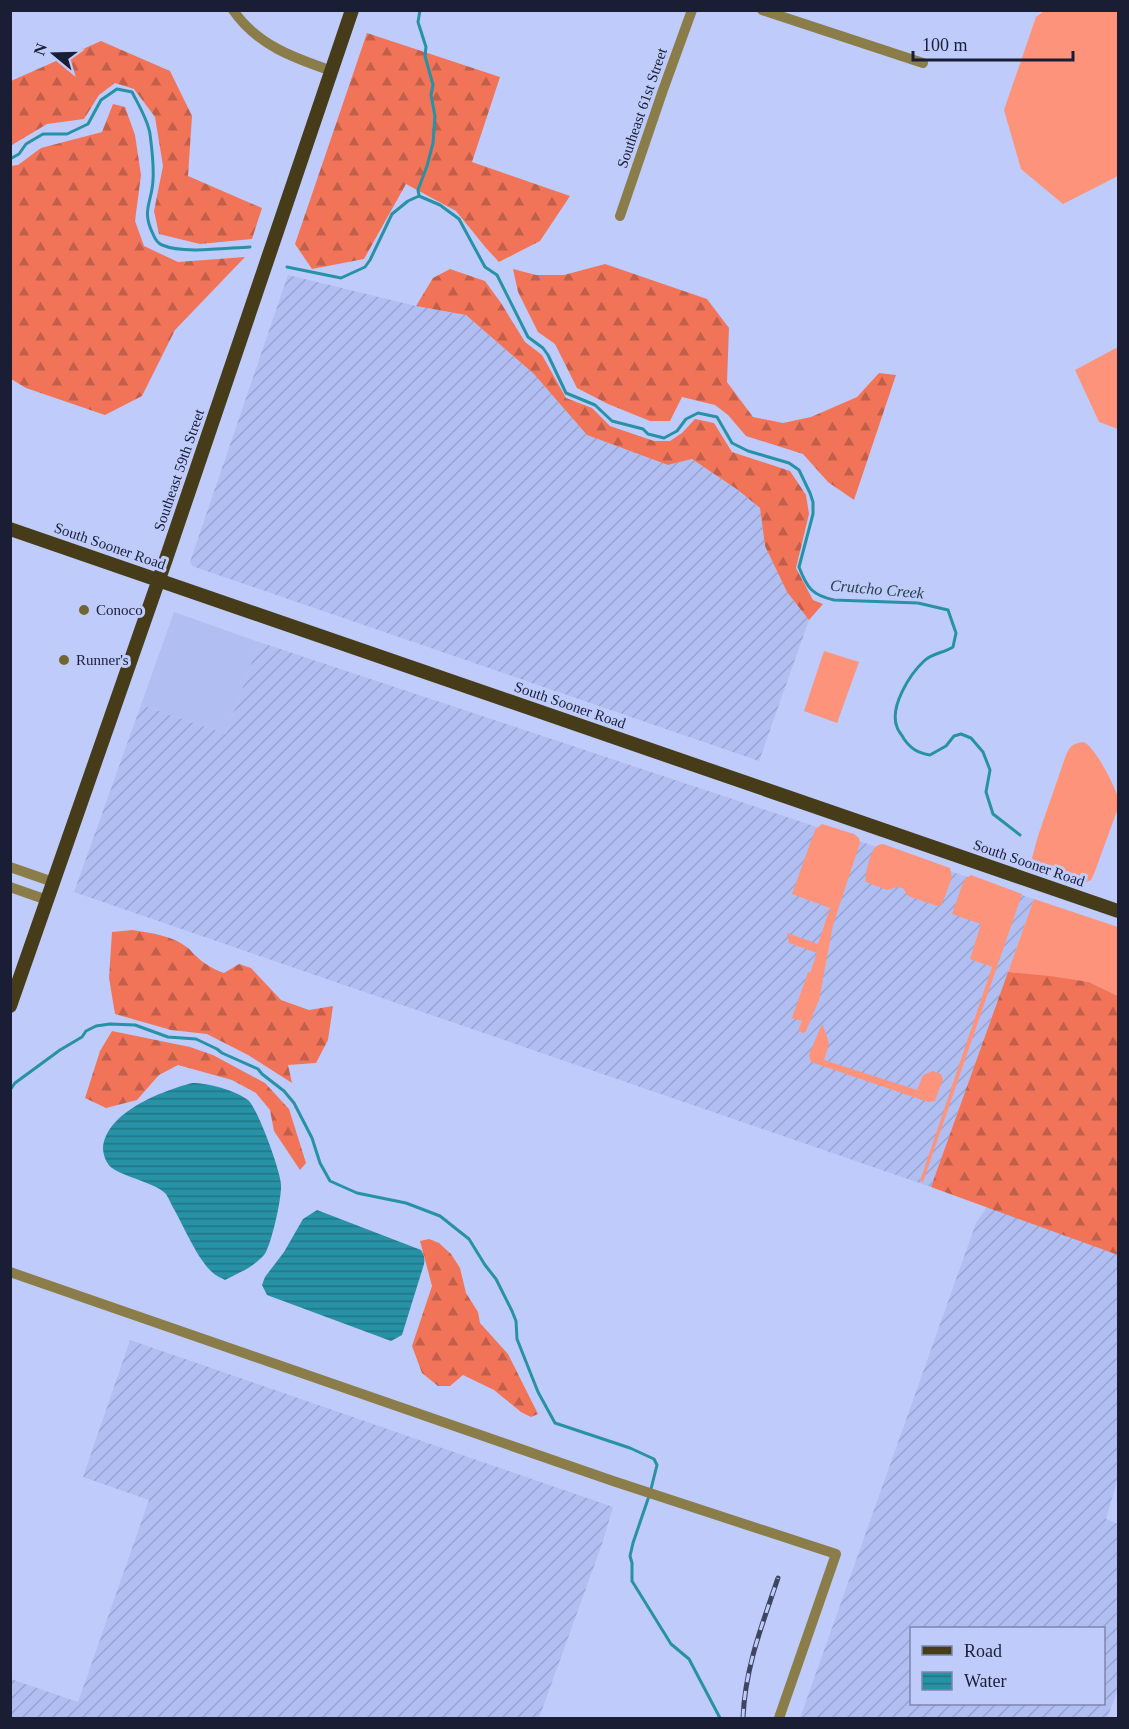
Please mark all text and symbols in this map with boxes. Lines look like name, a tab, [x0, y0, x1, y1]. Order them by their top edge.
north arrow	[24, 24, 84, 84]
scale bar	[913, 24, 1074, 62]
text: 100 m	[922, 35, 968, 55]
text: N	[30, 41, 50, 58]
street label: Southeast 61st Street	[614, 45, 670, 170]
street label: Southeast 59th Street	[151, 406, 208, 533]
street label: South Sooner Road	[52, 519, 168, 573]
water label: Crutcho Creek	[829, 576, 925, 602]
place label: Conoco	[96, 602, 143, 618]
marker: Conoco	[77, 603, 91, 617]
place label: Runner's	[76, 652, 129, 668]
marker: Runner's	[57, 653, 71, 667]
street label: South Sooner Road	[512, 678, 628, 732]
street label: South Sooner Road	[971, 836, 1087, 890]
legend	[910, 1627, 1105, 1705]
text: Road	[964, 1641, 1002, 1661]
text: Water	[964, 1671, 1007, 1691]

